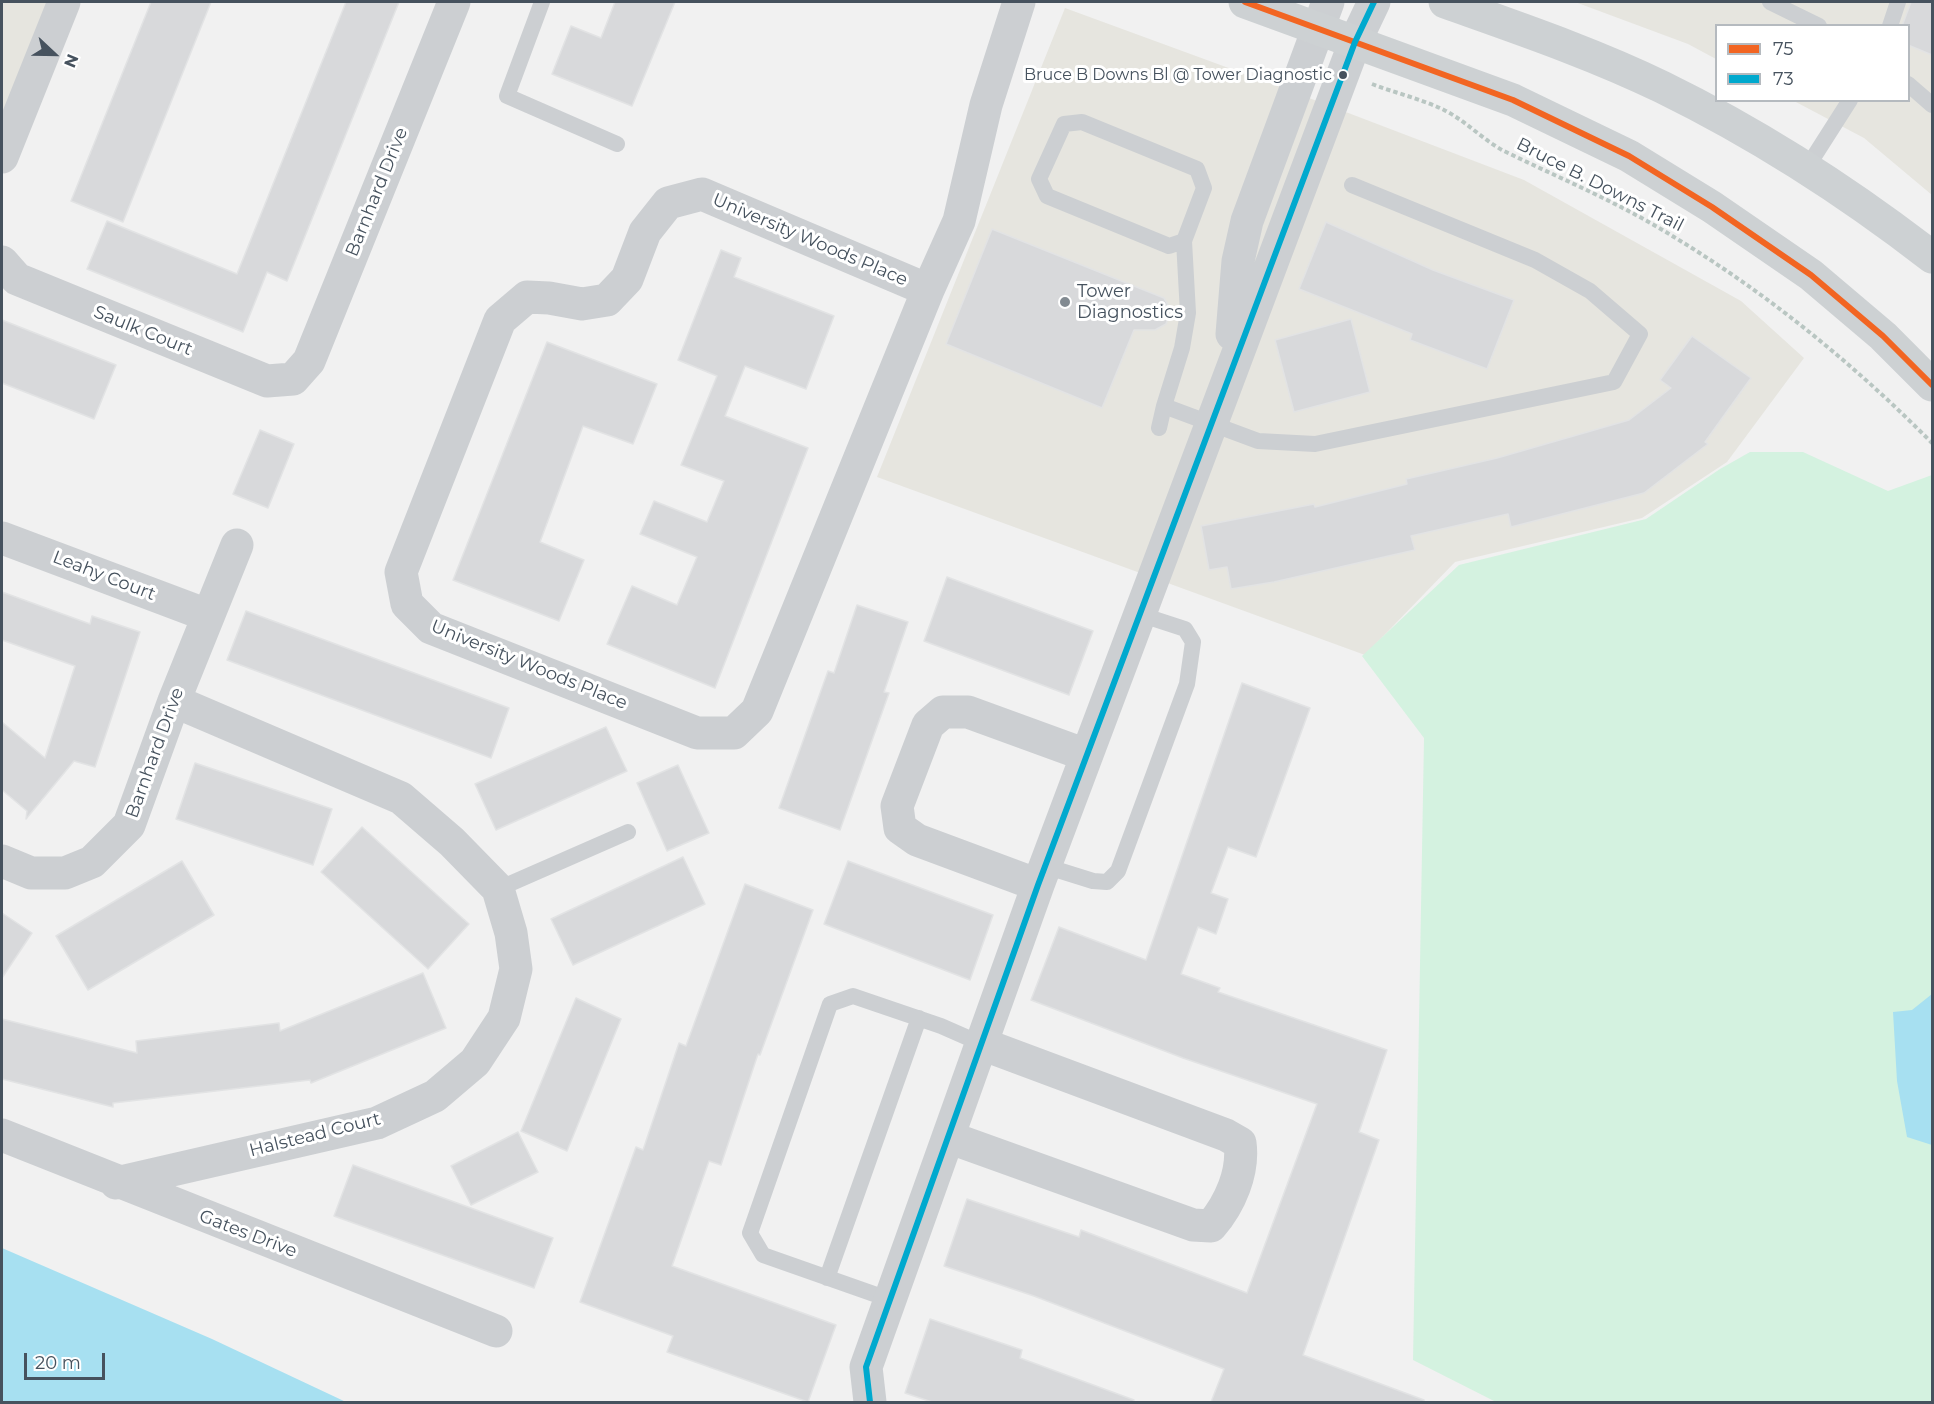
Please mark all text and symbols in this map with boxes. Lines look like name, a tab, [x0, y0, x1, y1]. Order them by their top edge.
north arrow	[24, 24, 84, 84]
legend	[1715, 24, 1910, 102]
text: 75	[1773, 38, 1793, 60]
text: N	[60, 51, 82, 70]
place label: Bruce B Downs Bl @ Tower Diagnostic	[1024, 65, 1332, 85]
text: 73	[1773, 68, 1794, 90]
marker: Bruce B Downs Bl @ Tower Diagnostic	[1337, 69, 1349, 81]
street label: Barnhard Drive	[341, 124, 413, 260]
street label: Bruce B. Downs Trail	[1513, 133, 1687, 237]
street label: University Woods Place	[709, 189, 911, 291]
place label: Tower Diagnostics	[1077, 281, 1183, 324]
marker: Tower Diagnostics	[1058, 295, 1072, 309]
street label: Saulk Court	[90, 301, 196, 361]
street label: Leahy Court	[49, 546, 159, 606]
street label: University Woods Place	[428, 616, 630, 714]
street label: Barnhard Drive	[121, 685, 189, 821]
street label: Halstead Court	[247, 1108, 383, 1162]
street label: Gates Drive	[196, 1205, 300, 1263]
scale bar	[27, 1341, 108, 1379]
text: 20 m	[35, 1352, 81, 1374]

